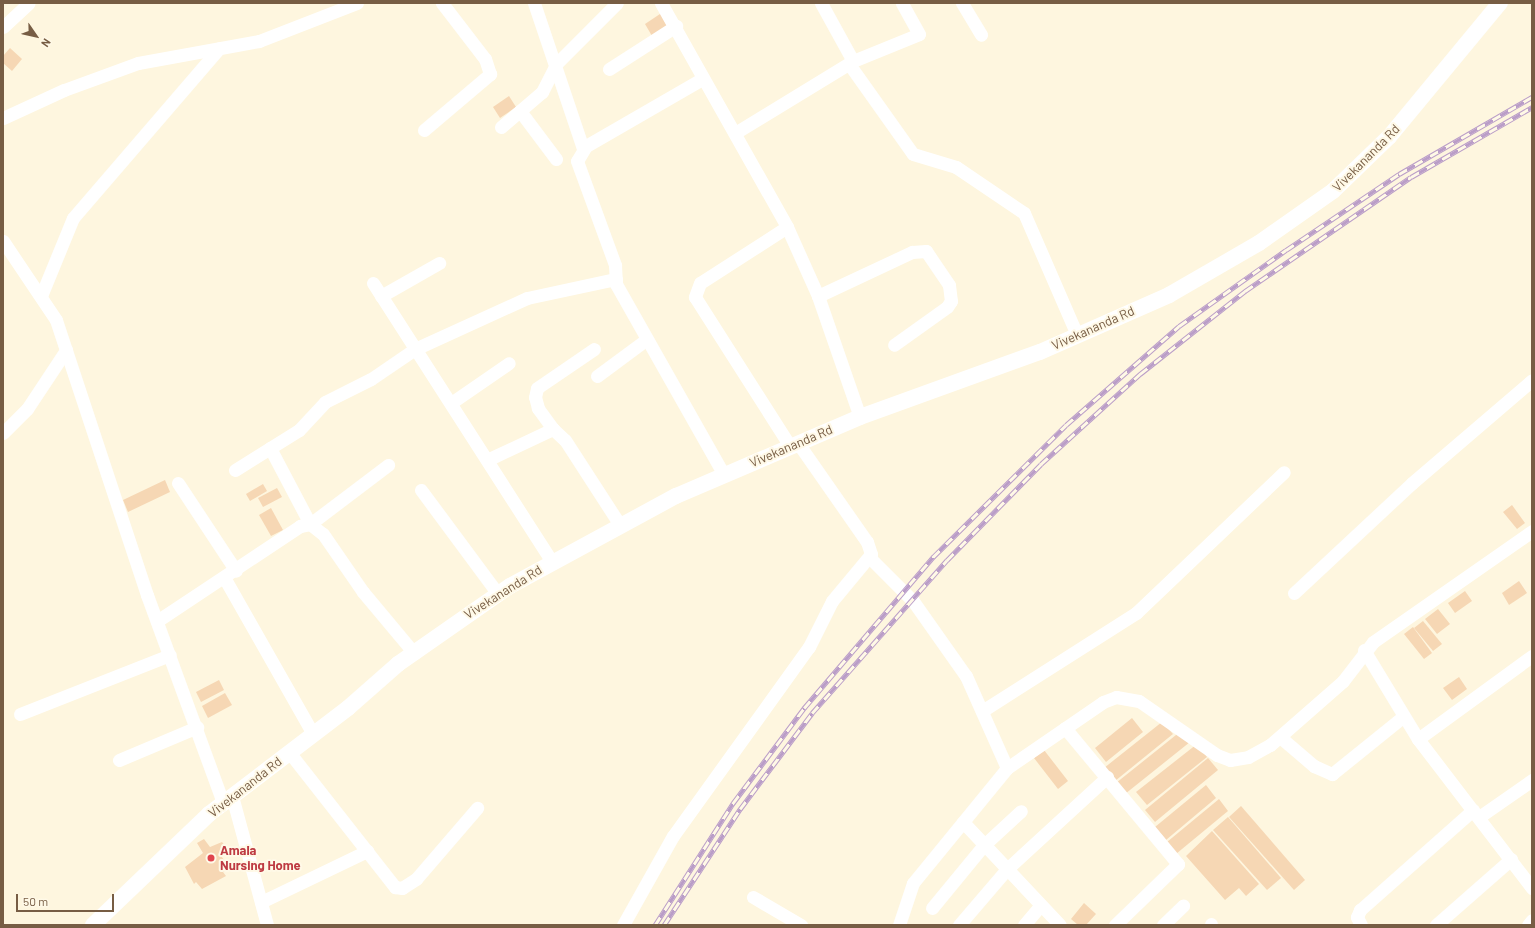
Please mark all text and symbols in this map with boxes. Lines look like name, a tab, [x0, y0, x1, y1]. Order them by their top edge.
north arrow	[16, 16, 56, 56]
text: N	[39, 36, 54, 50]
street label: Vivekananda Rd	[1329, 121, 1403, 195]
street label: Vivekananda Rd	[1049, 303, 1137, 353]
street label: Vivekananda Rd	[747, 421, 835, 471]
street label: Vivekananda Rd	[461, 562, 545, 622]
street label: Vivekananda Rd	[205, 754, 285, 820]
place label: Amala Nursing Home	[220, 843, 301, 874]
marker: Amala Nursing Home	[205, 852, 217, 864]
scale bar	[18, 886, 116, 912]
text: 50 m	[23, 894, 48, 908]

